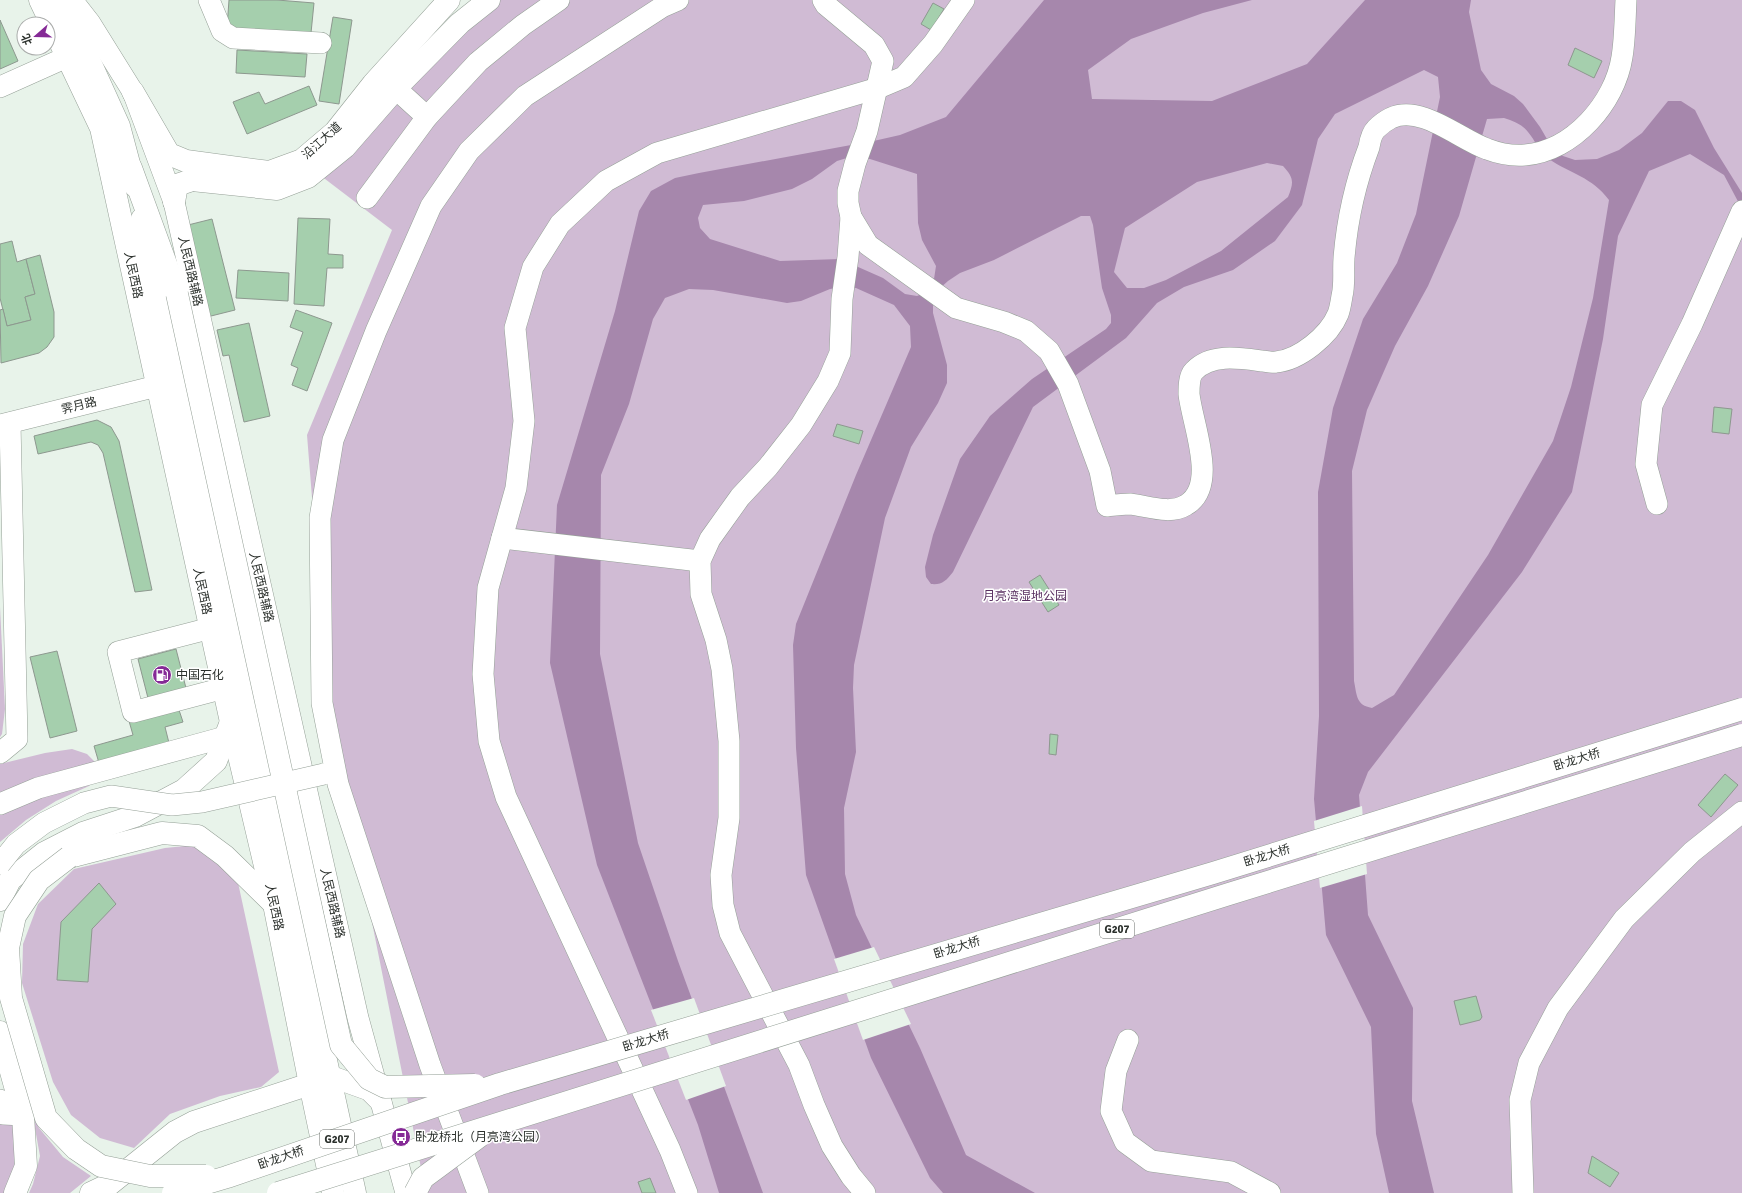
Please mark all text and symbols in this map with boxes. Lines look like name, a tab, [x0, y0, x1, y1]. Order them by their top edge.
north arrow	[16, 16, 56, 56]
text: 北	[19, 32, 35, 47]
street label: 沿江大道	[299, 119, 345, 163]
street label: 人民西路辅路	[175, 234, 205, 308]
street label: 人民西路	[121, 250, 145, 300]
street label: 霁月路	[60, 394, 98, 418]
street label: 人民西路辅路	[246, 550, 276, 624]
street label: 人民西路	[190, 566, 214, 616]
park label: 月亮湾湿地公园	[983, 589, 1067, 604]
fuel station icon: 中国石化	[151, 664, 173, 686]
place label: 中国石化	[176, 668, 224, 683]
street label: 卧龙大桥	[1552, 746, 1602, 774]
street label: 卧龙大桥	[1242, 842, 1292, 870]
street label: 人民西路辅路	[317, 866, 347, 940]
street label: 人民西路	[262, 882, 286, 932]
road number: G207	[1100, 920, 1134, 938]
street label: 卧龙大桥	[932, 934, 982, 962]
street label: 卧龙大桥	[621, 1027, 671, 1055]
bus stop icon: 卧龙桥北（月亮湾公园）	[390, 1126, 412, 1148]
road number: G207	[320, 1130, 354, 1148]
place label: 卧龙桥北（月亮湾公园）	[415, 1130, 547, 1145]
street label: 卧龙大桥	[256, 1143, 306, 1173]

